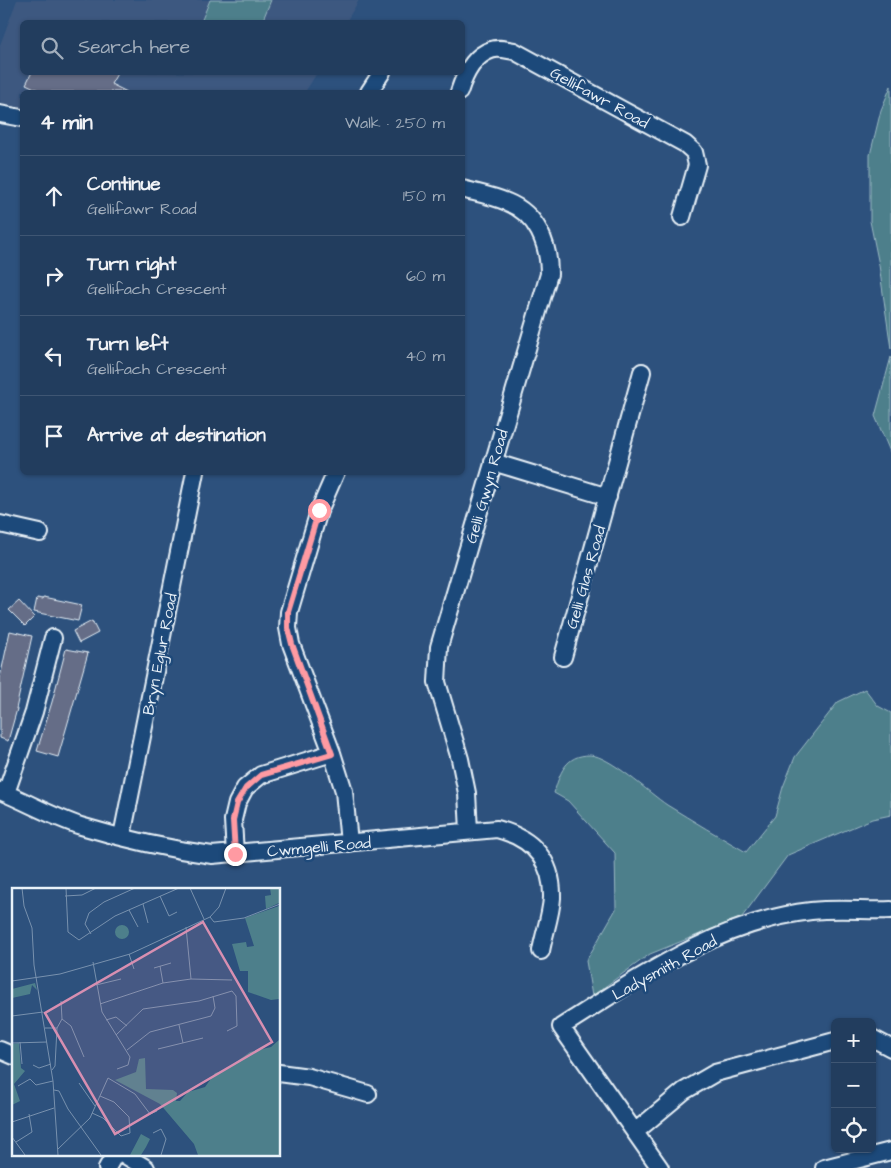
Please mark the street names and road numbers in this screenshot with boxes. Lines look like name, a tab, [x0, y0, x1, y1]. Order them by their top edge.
street label: Gellifawr Road	[546, 62, 653, 134]
street label: Gelli Gwyn Road	[460, 427, 515, 546]
street label: Gelli Glas Road	[561, 523, 611, 632]
street label: Bryn Eglur Road	[137, 591, 184, 717]
street label: Cwmgelli Road	[266, 831, 372, 863]
street label: Ladysmith Road	[608, 930, 721, 1007]

